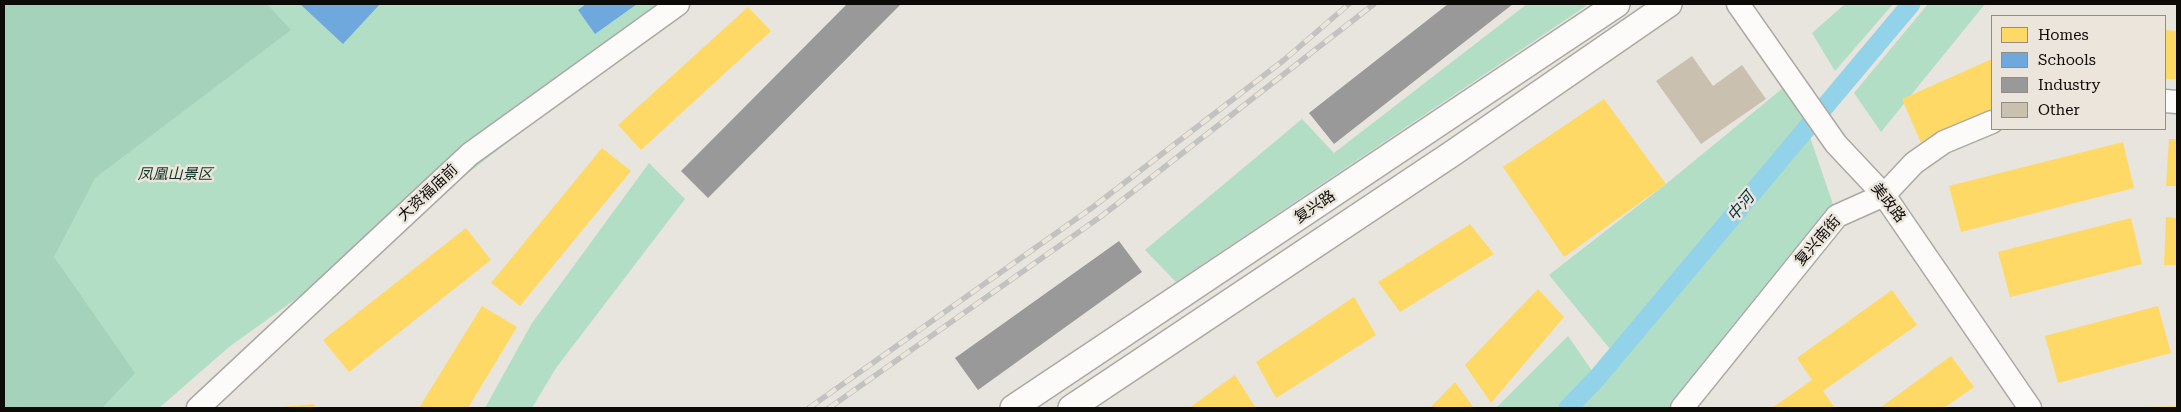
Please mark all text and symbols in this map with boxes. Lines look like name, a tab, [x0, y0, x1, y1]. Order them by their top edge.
legend	[1991, 15, 2166, 130]
text: Homes	[2038, 26, 2089, 44]
text: Schools	[2038, 51, 2096, 69]
text: Industry	[2038, 76, 2100, 94]
text: Other	[2038, 101, 2080, 119]
street label: 大资福庙前	[394, 161, 462, 225]
park label: 凤凰山景区	[138, 166, 212, 184]
street label: 美政路	[1867, 180, 1909, 226]
street label: 复兴路	[1291, 187, 1339, 227]
water label: 中河	[1723, 189, 1759, 225]
street label: 复兴南街	[1792, 212, 1844, 270]

